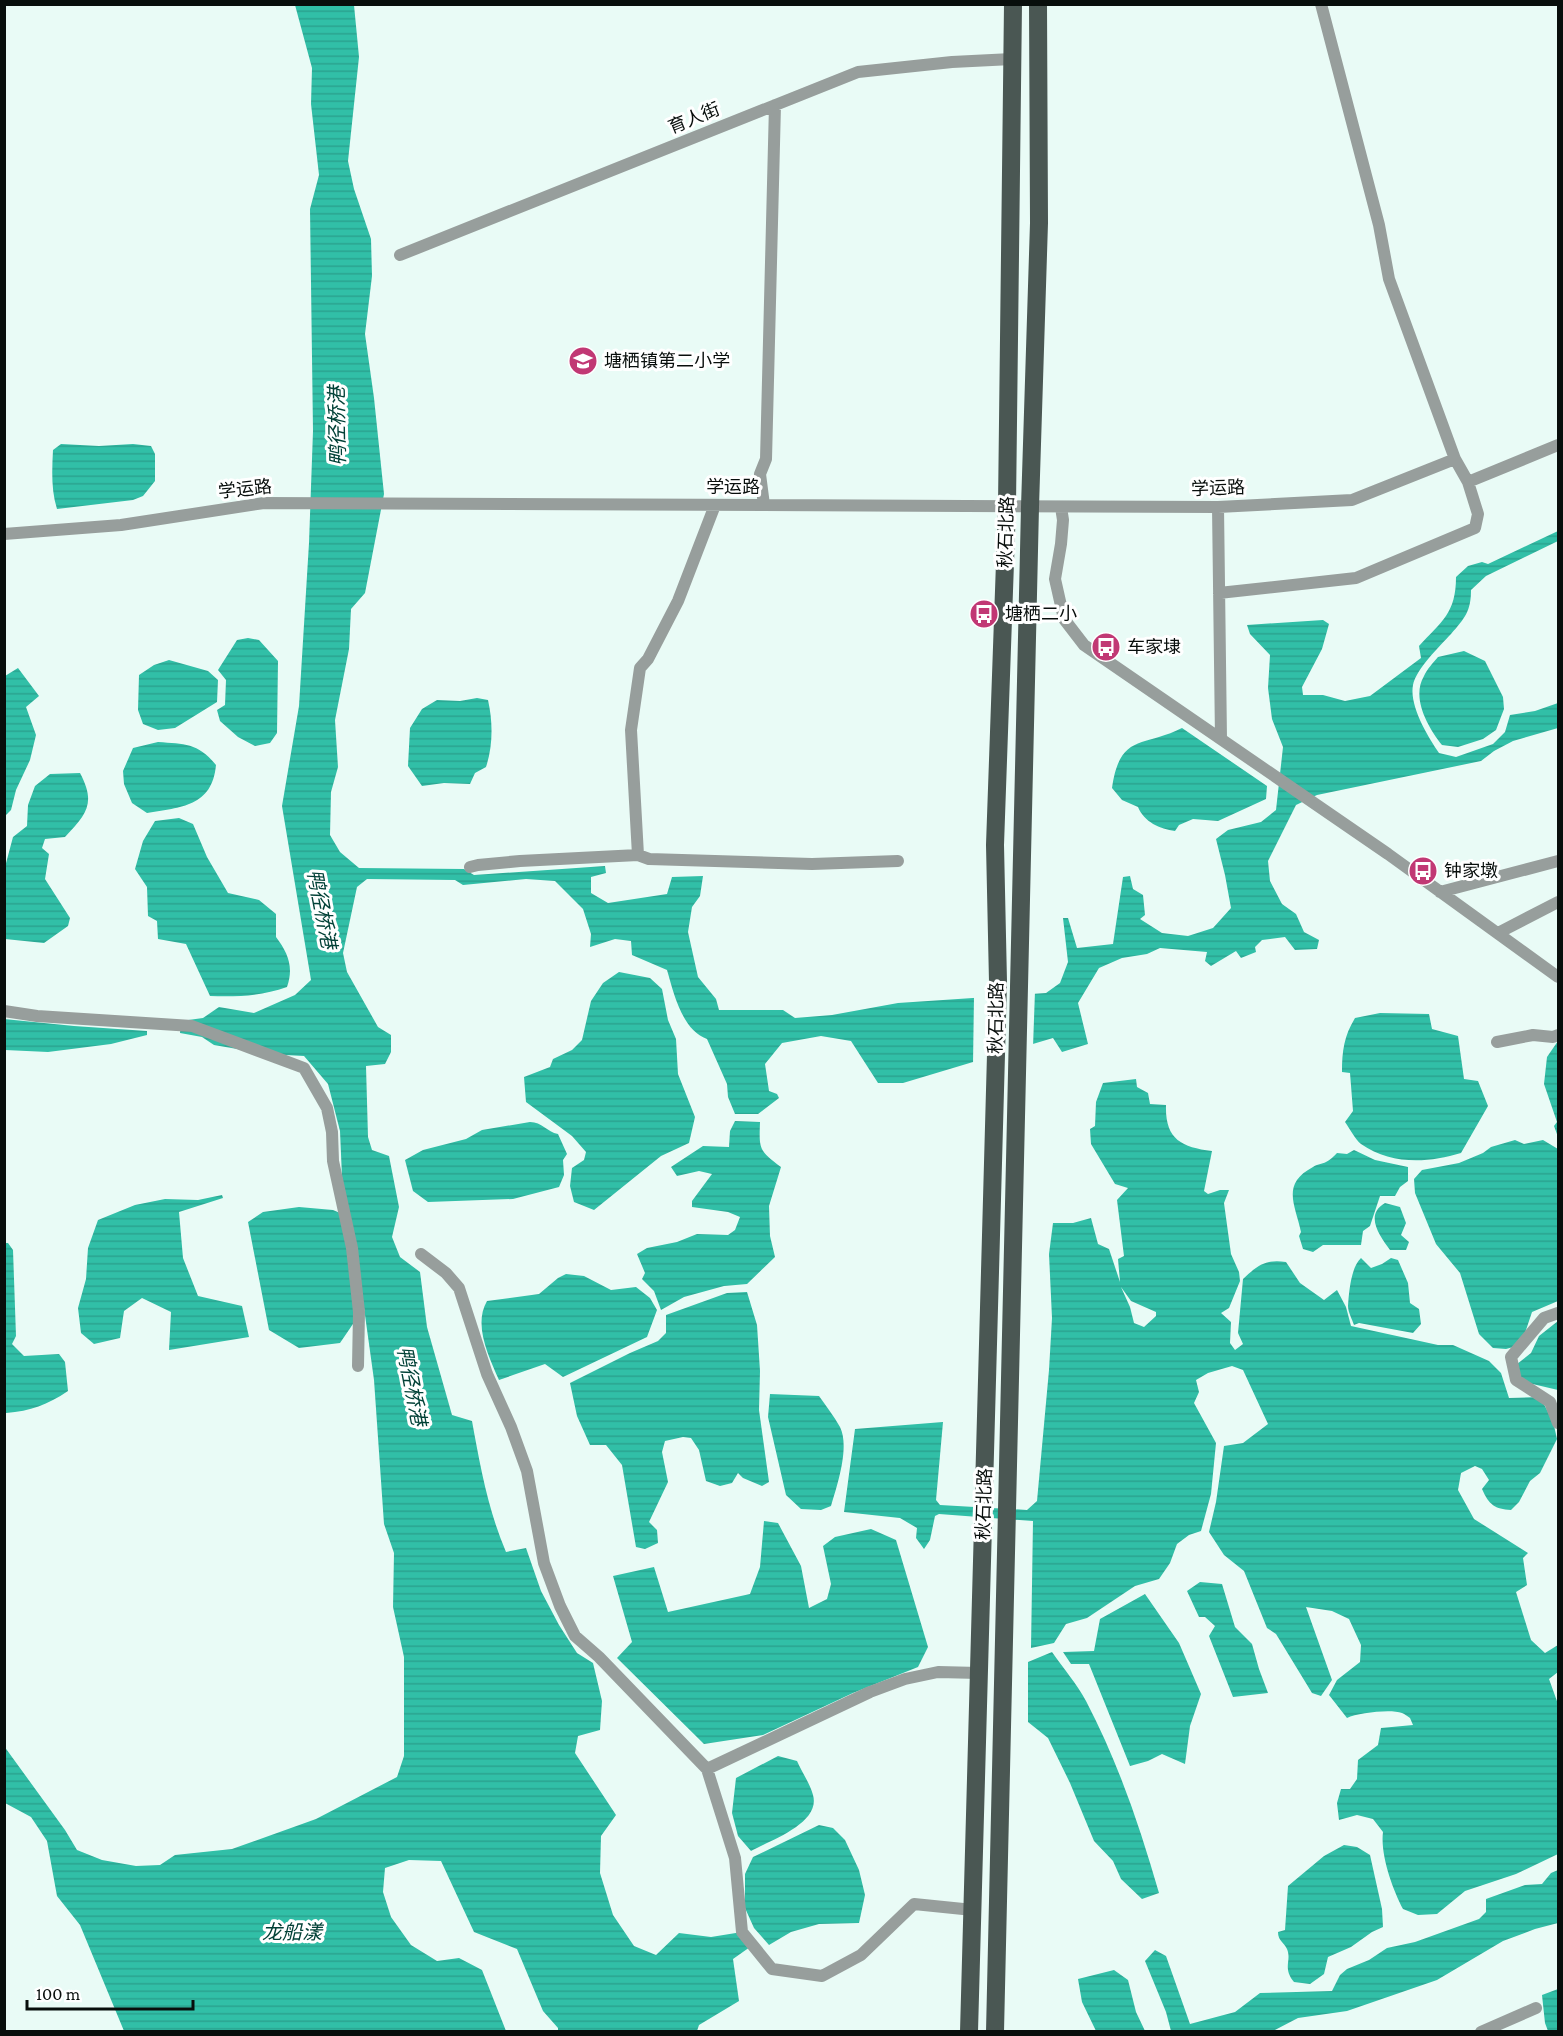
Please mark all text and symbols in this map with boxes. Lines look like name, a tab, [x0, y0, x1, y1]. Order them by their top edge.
street label: 育人街	[665, 99, 723, 137]
school or university icon: 塘栖镇第二小学	[567, 345, 599, 377]
place label: 塘栖镇第二小学	[604, 351, 730, 371]
water label: 鸭径桥港	[325, 383, 349, 466]
street label: 学运路	[217, 476, 273, 502]
street label: 学运路	[706, 477, 760, 497]
street label: 学运路	[1191, 477, 1245, 499]
street label: 秋石北路	[995, 496, 1017, 568]
bus stop icon: 塘栖二小	[968, 598, 1000, 630]
place label: 塘栖二小	[1005, 604, 1077, 624]
bus stop icon: 车家埭	[1090, 631, 1122, 663]
place label: 车家埭	[1127, 637, 1181, 657]
bus stop icon: 钟家墩	[1407, 855, 1439, 887]
place label: 钟家墩	[1444, 861, 1498, 881]
water label: 鸭径桥港	[304, 868, 341, 953]
street label: 秋石北路	[985, 982, 1007, 1054]
water label: 鸭径桥港	[394, 1345, 431, 1430]
street label: 秋石北路	[973, 1468, 995, 1540]
water label: 龙船漾	[262, 1921, 325, 1943]
scale bar	[27, 1973, 194, 2011]
text: 100 m	[36, 1984, 81, 2004]

